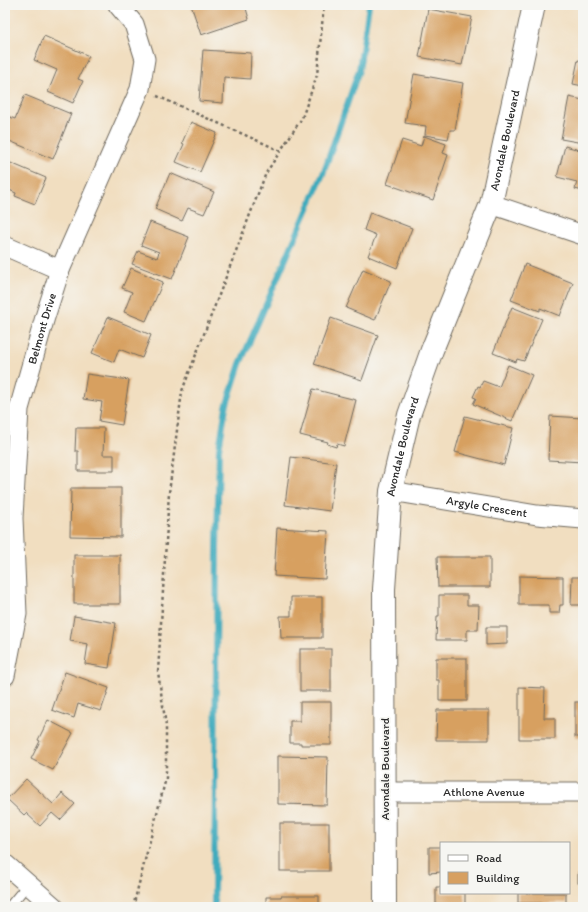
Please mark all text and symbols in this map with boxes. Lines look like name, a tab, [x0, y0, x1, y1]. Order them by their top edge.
street label: Avondale Boulevard	[487, 88, 523, 192]
street label: Belmont Drive	[25, 291, 59, 366]
street label: Avondale Boulevard	[384, 394, 422, 497]
street label: Argyle Crescent	[445, 493, 529, 520]
street label: Avondale Boulevard	[378, 717, 392, 820]
street label: Athlone Avenue	[443, 785, 525, 799]
legend	[440, 842, 570, 894]
text: Road	[476, 851, 502, 865]
text: Building	[476, 871, 520, 885]

